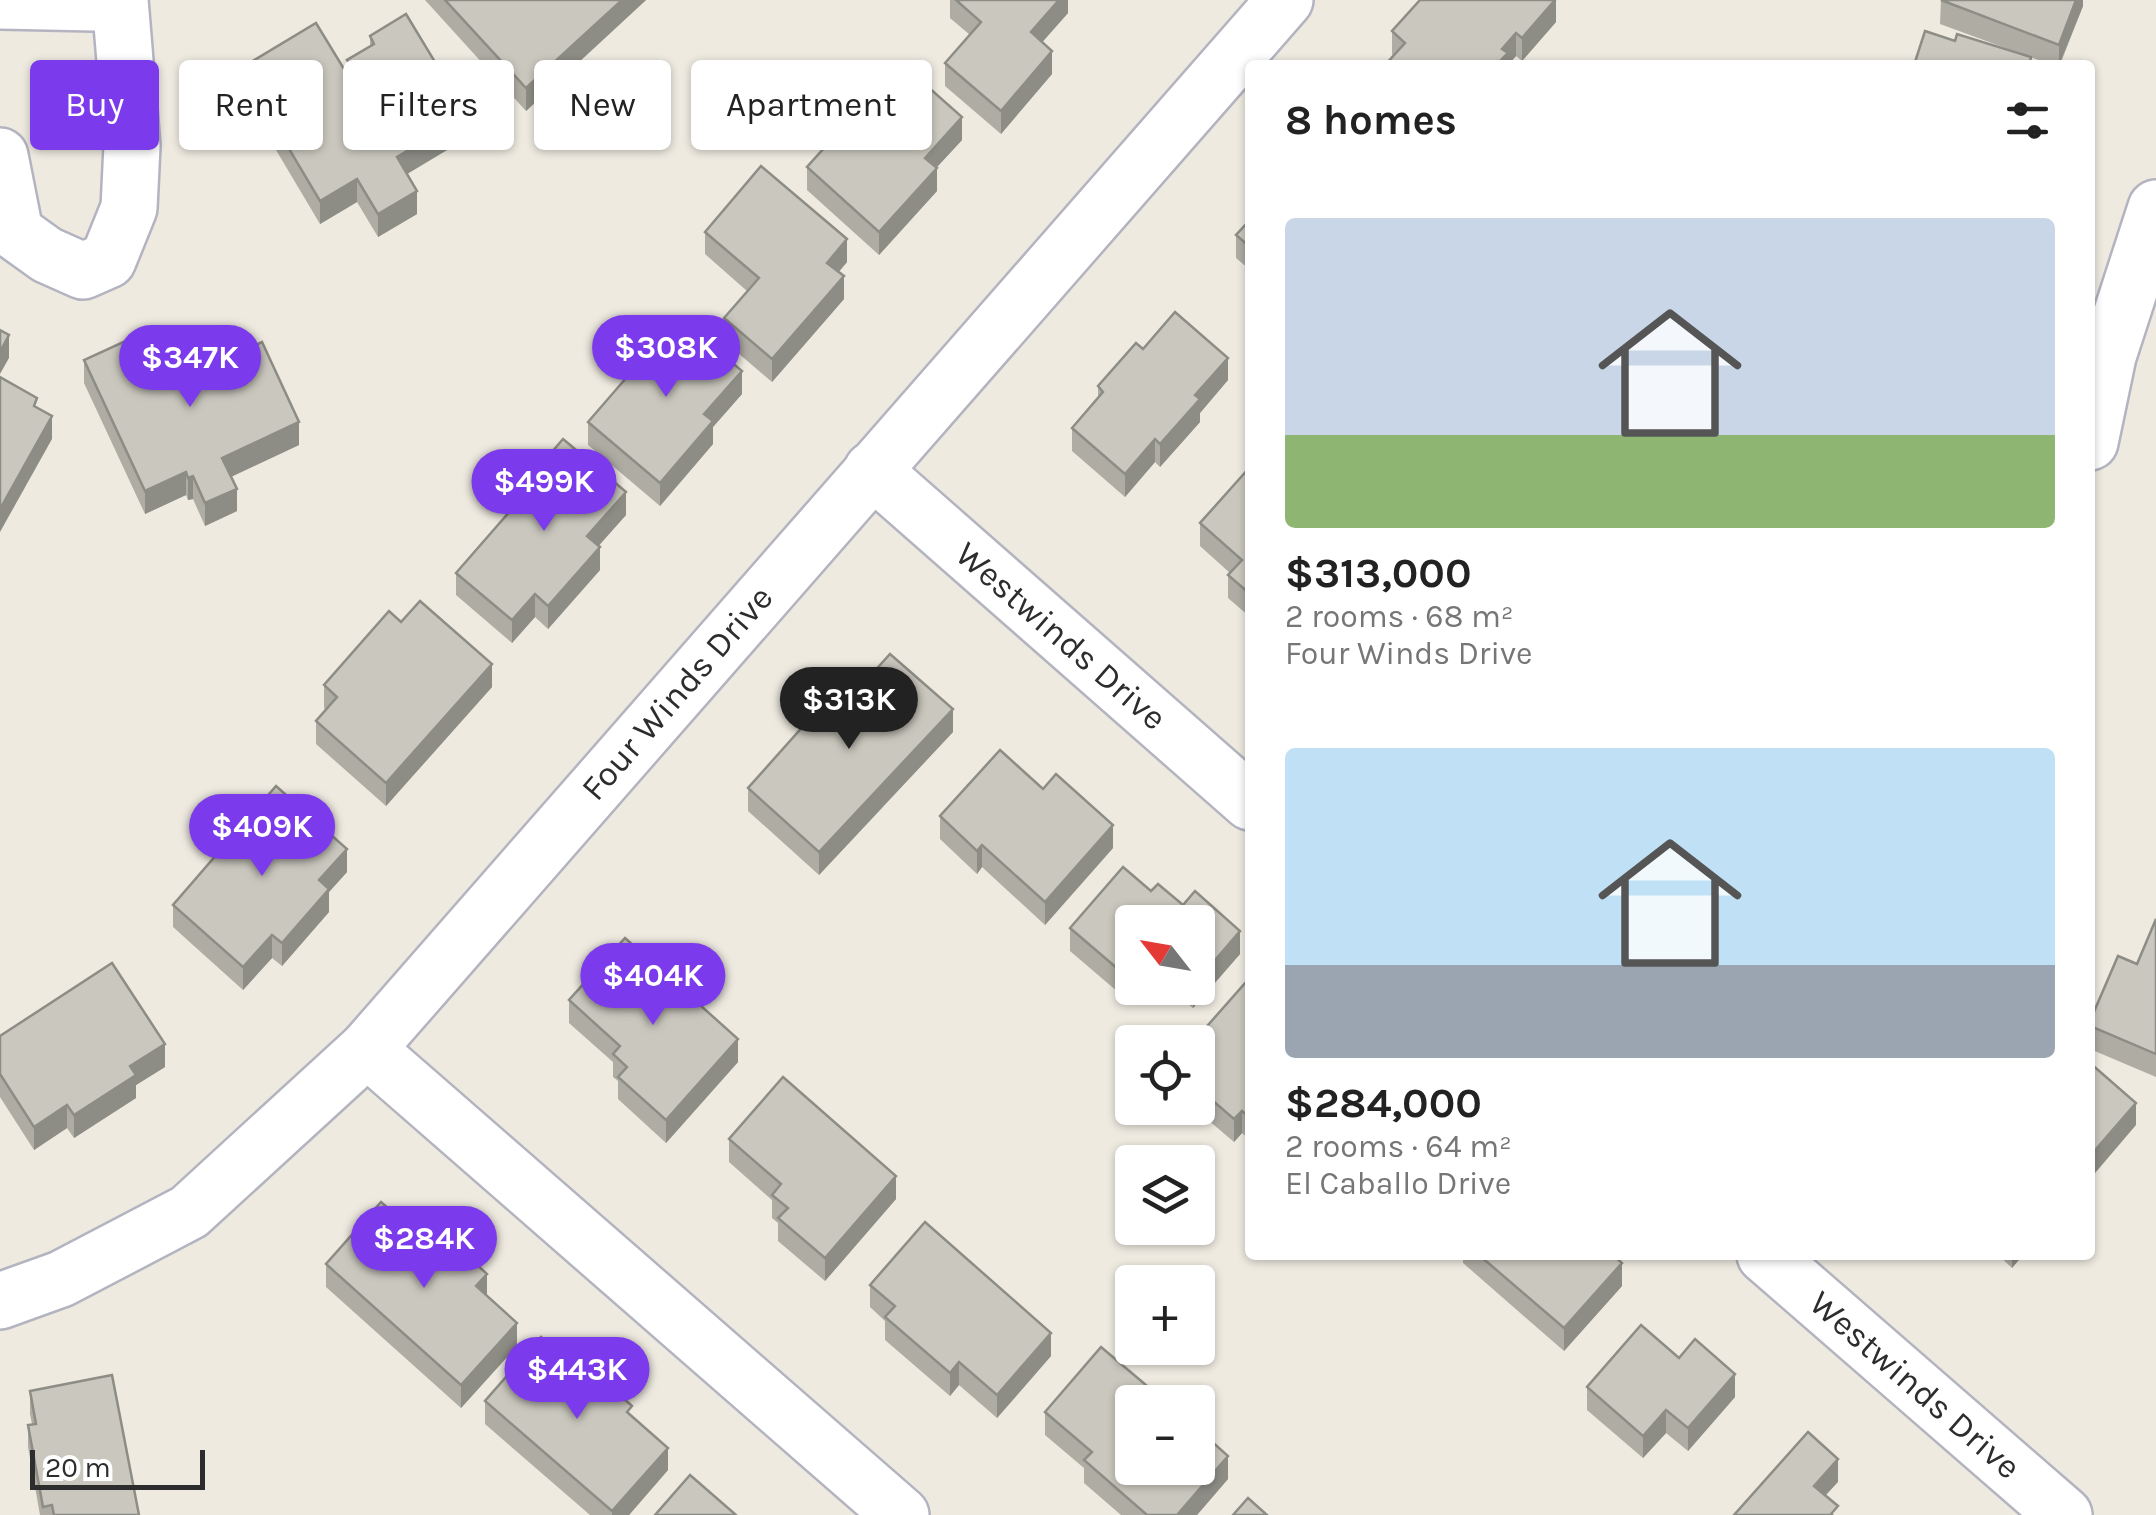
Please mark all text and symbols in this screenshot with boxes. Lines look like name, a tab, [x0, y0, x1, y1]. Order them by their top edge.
chip: Buy	[30, 60, 159, 150]
chip: Rent	[179, 60, 323, 150]
chip: Filters	[343, 60, 514, 150]
chip: New	[534, 60, 671, 150]
chip: Apartment	[691, 60, 932, 150]
icon: filters	[2000, 93, 2055, 148]
text: 8 homes	[1285, 95, 1457, 145]
icon: home	[1580, 283, 1760, 463]
pin: $308K	[596, 315, 736, 400]
pin: $347K	[120, 325, 260, 410]
text: $308K	[614, 329, 718, 366]
text: $347K	[141, 339, 239, 376]
pin: $499K	[474, 449, 614, 534]
text: $499K	[493, 463, 595, 500]
street label: Westwinds Drive	[947, 533, 1175, 739]
text: $313,000	[1285, 548, 1471, 598]
street label: Four Winds Drive	[573, 577, 781, 809]
text: 2 rooms · 68 m²	[1285, 598, 1514, 635]
text: Four Winds Drive	[1285, 635, 1532, 672]
pin: $313K	[779, 667, 919, 752]
text: $313K	[802, 681, 896, 718]
pin: $409K	[192, 794, 332, 879]
text: $409K	[211, 808, 313, 845]
icon: home	[1580, 813, 1760, 993]
north arrow	[1115, 905, 1215, 1005]
map controls	[1115, 905, 1215, 1485]
pin: $404K	[583, 943, 723, 1028]
text: $404K	[602, 957, 704, 994]
button: locate	[1115, 1025, 1215, 1125]
text: $284,000	[1285, 1078, 1482, 1128]
text: 2 rooms · 64 m²	[1285, 1128, 1512, 1165]
button: layers	[1115, 1145, 1215, 1245]
text: El Caballo Drive	[1285, 1165, 1511, 1202]
pin: $284K	[354, 1206, 494, 1291]
text: $284K	[373, 1220, 475, 1257]
button: +	[1115, 1265, 1215, 1365]
street label: Westwinds Drive	[1801, 1282, 2029, 1488]
pin: $443K	[507, 1337, 647, 1422]
text: $443K	[527, 1351, 627, 1388]
button: −	[1115, 1385, 1215, 1485]
scale bar	[30, 1445, 205, 1490]
text: 20 m	[45, 1451, 111, 1484]

